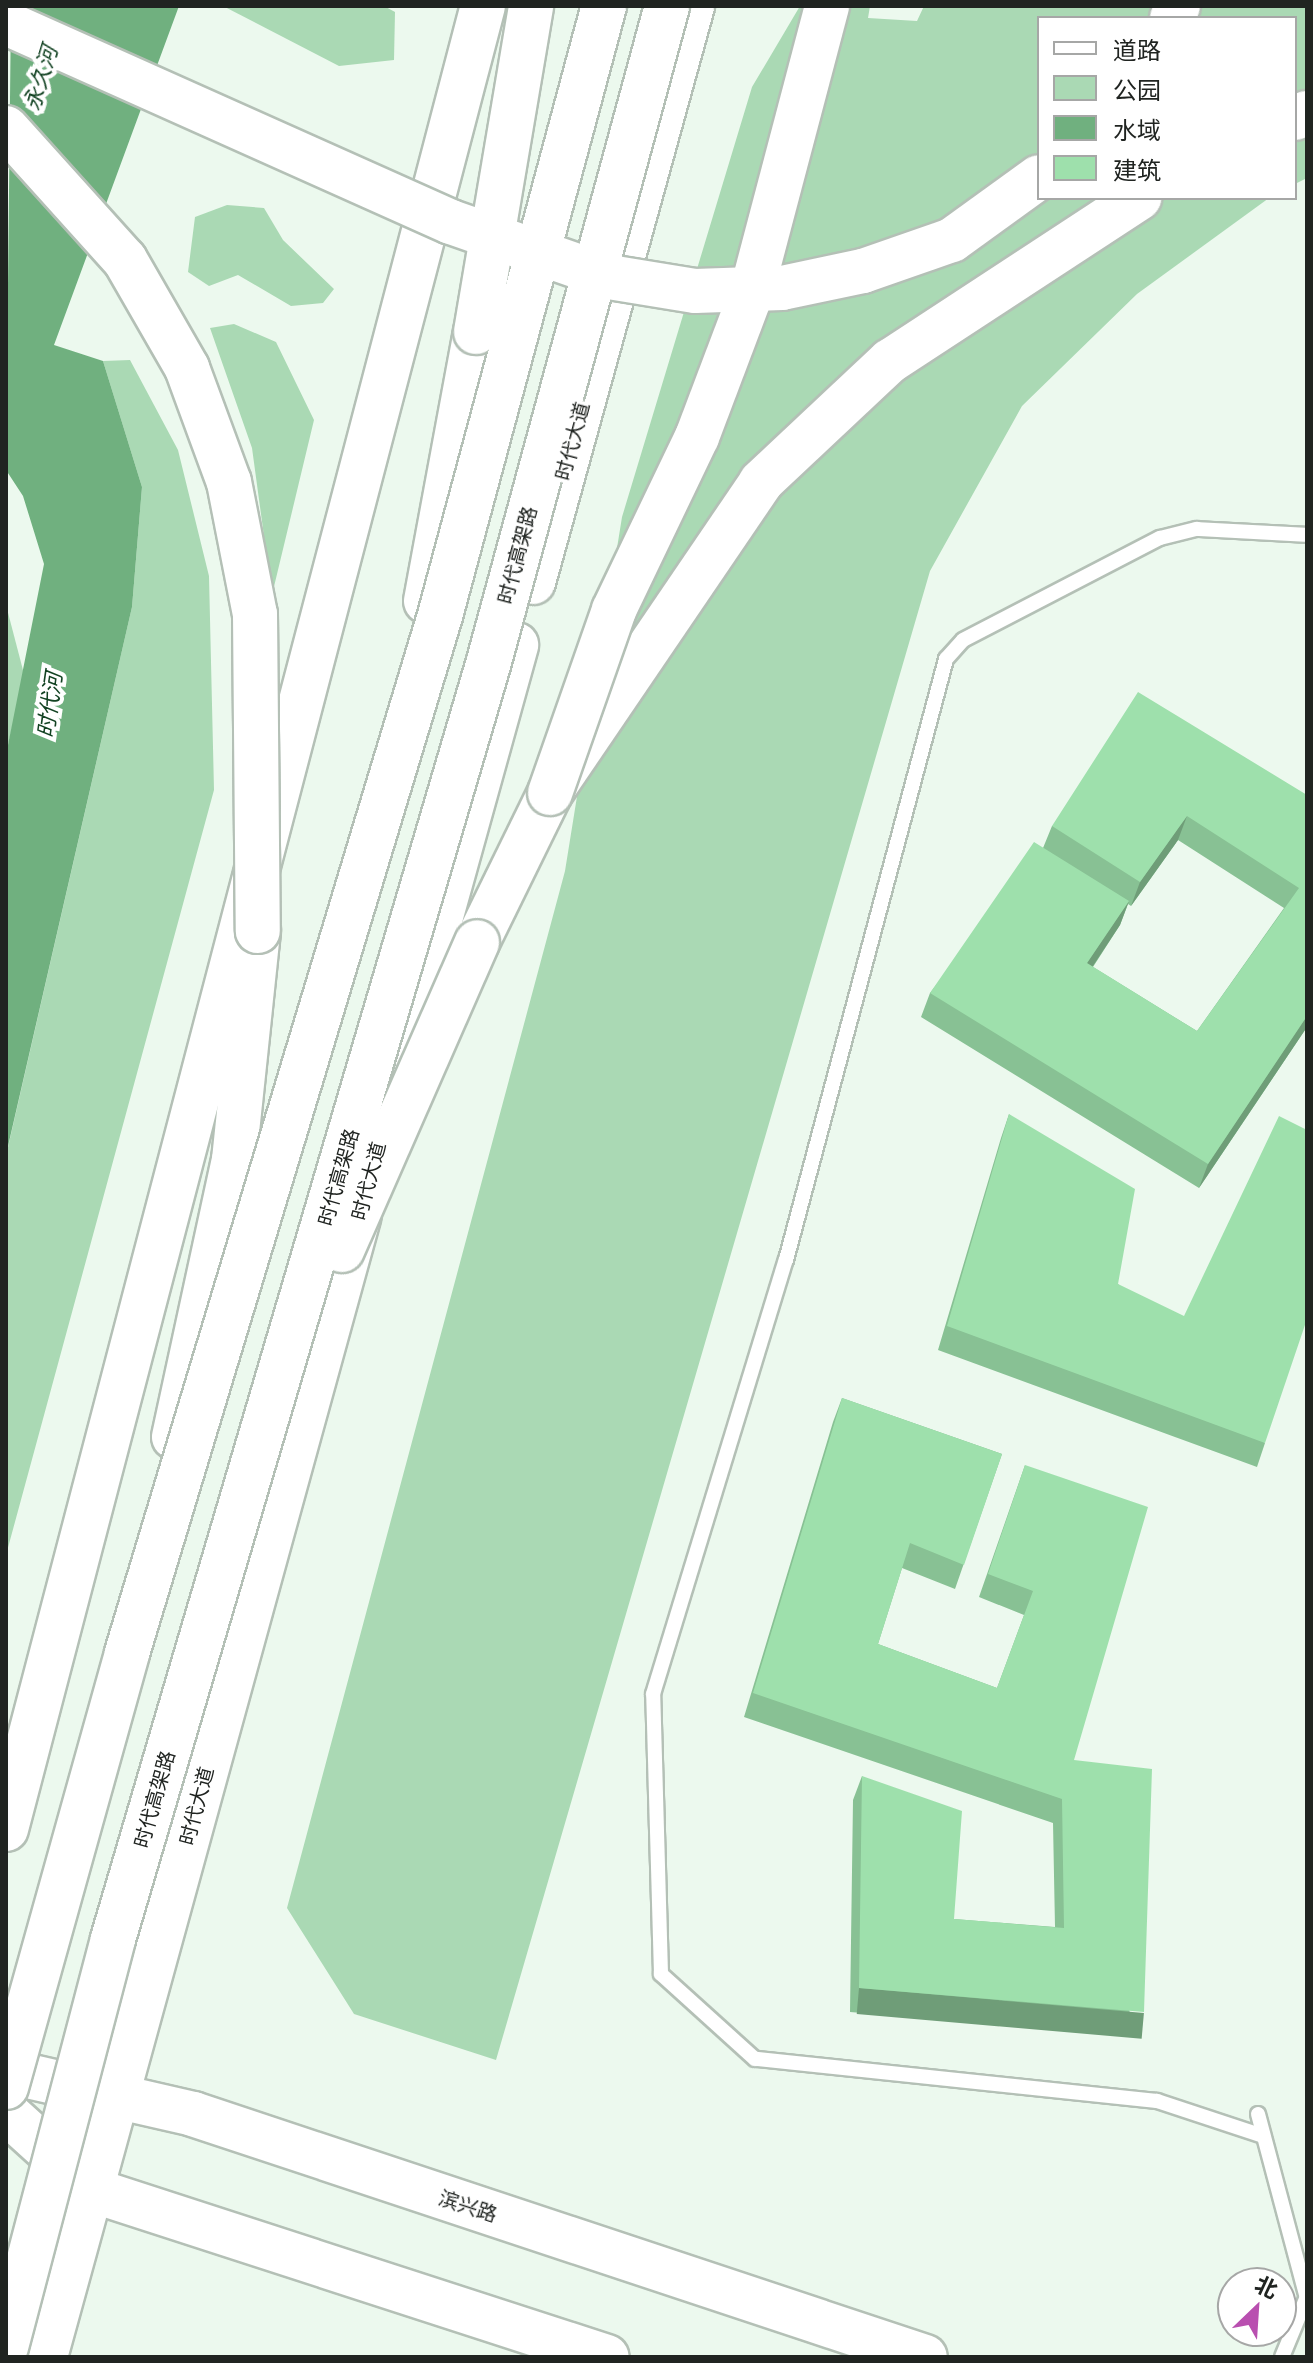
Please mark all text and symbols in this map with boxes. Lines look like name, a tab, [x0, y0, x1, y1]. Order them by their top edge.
legend	[1037, 16, 1297, 200]
text: 道路	[1113, 33, 1161, 66]
water label: 永久河	[19, 43, 63, 113]
text: 公园	[1113, 73, 1161, 106]
text: 水域	[1113, 113, 1161, 146]
text: 建筑	[1113, 153, 1161, 186]
street label: 时代大道	[550, 399, 594, 483]
street label: 时代高架路	[492, 504, 542, 606]
water label: 时代河	[32, 670, 68, 740]
street label: 时代高架路	[313, 1126, 363, 1228]
street label: 时代大道	[346, 1139, 390, 1223]
street label: 时代高架路	[129, 1748, 179, 1850]
street label: 时代大道	[174, 1764, 218, 1848]
street label: 滨兴路	[436, 2185, 500, 2227]
north arrow	[1217, 2267, 1297, 2347]
text: 北	[1250, 2269, 1283, 2305]

